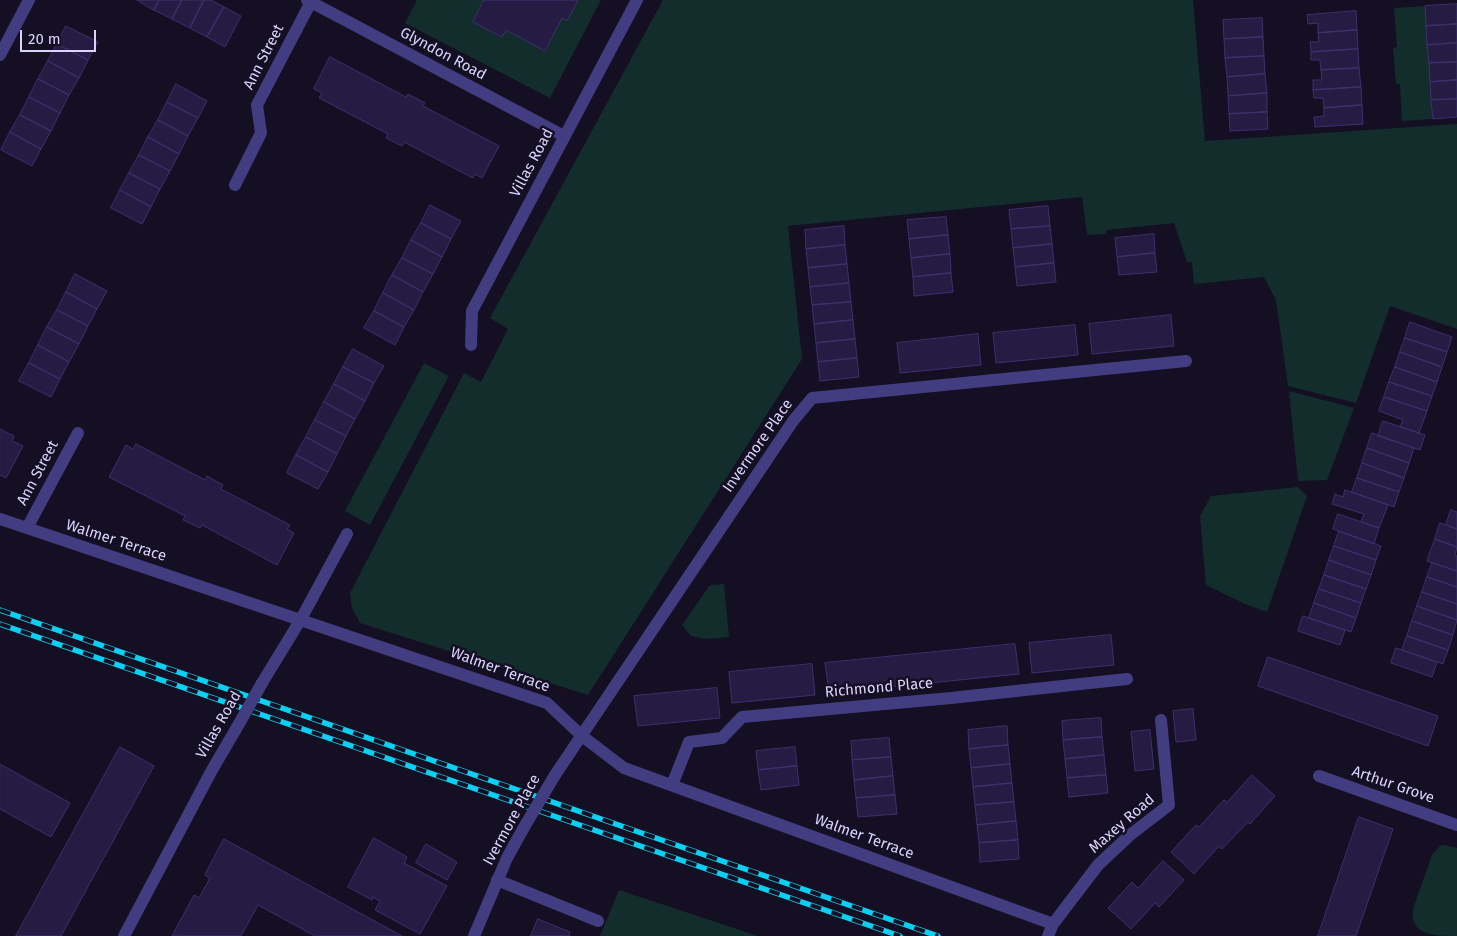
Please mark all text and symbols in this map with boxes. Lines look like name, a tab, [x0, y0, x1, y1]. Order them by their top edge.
scale bar	[22, 20, 99, 52]
street label: Ann Street	[240, 21, 288, 93]
street label: Glyndon Road	[397, 24, 489, 84]
text: 20 m	[28, 30, 61, 48]
street label: Villas Road	[506, 126, 558, 200]
street label: Invermore Place	[719, 396, 797, 496]
street label: Ann Street	[13, 437, 63, 509]
street label: Walmer Terrace	[64, 516, 168, 566]
street label: Walmer Terrace	[448, 644, 552, 696]
street label: Richmond Place	[824, 674, 934, 702]
street label: Villas Road	[192, 688, 246, 762]
street label: Arthur Grove	[1349, 762, 1437, 808]
street label: Ivermore Place	[480, 772, 544, 868]
street label: Maxey Road	[1086, 791, 1158, 857]
street label: Walmer Terrace	[812, 811, 916, 863]

